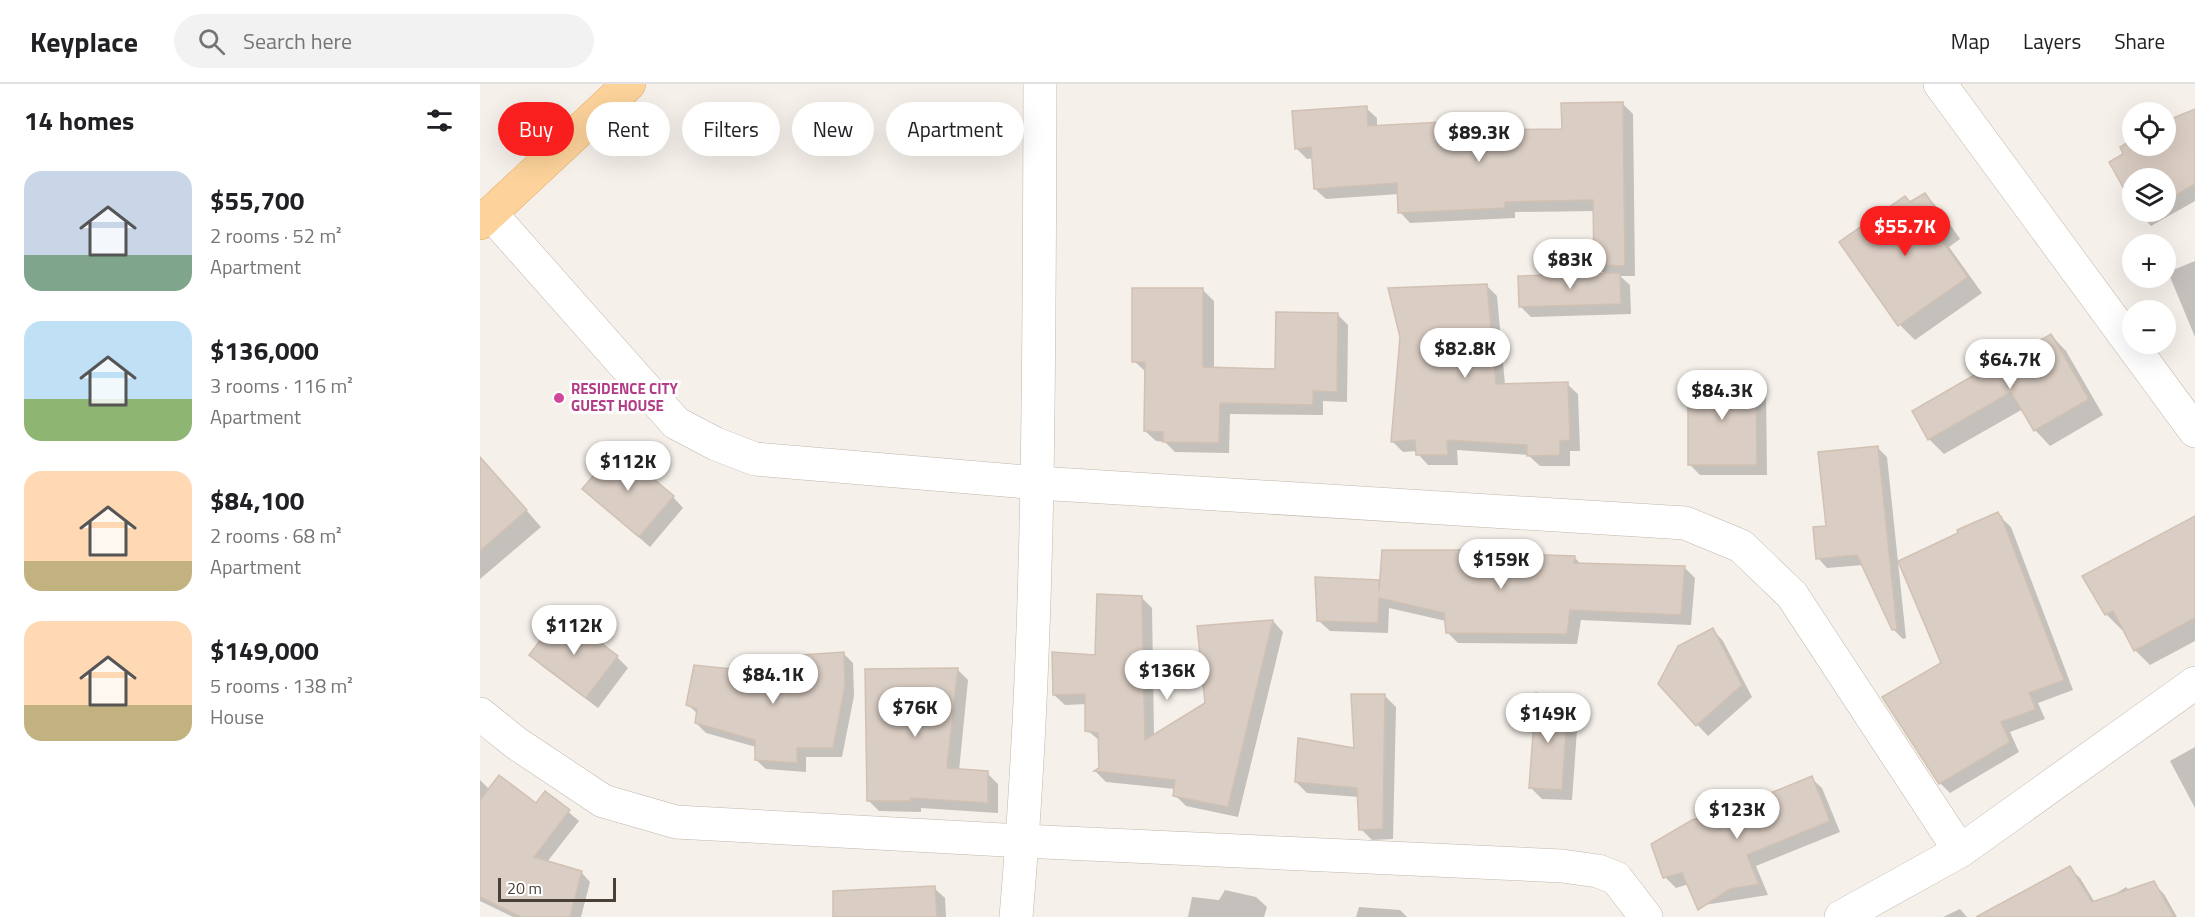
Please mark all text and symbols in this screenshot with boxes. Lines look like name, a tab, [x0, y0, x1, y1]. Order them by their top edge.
search box	[174, 14, 594, 68]
text: Keyplace	[30, 20, 138, 63]
text: Search here	[243, 24, 352, 58]
icon: search	[195, 25, 228, 58]
text: Map	[1951, 25, 1990, 57]
text: Layers	[2023, 25, 2081, 57]
text: Share	[2114, 25, 2165, 57]
text: 14 homes	[24, 101, 134, 140]
chip: Buy	[498, 102, 574, 156]
chip: Rent	[586, 102, 670, 156]
chip: Filters	[682, 102, 780, 156]
chip: New	[792, 102, 874, 156]
chip: Apartment	[886, 102, 1024, 156]
map controls	[2122, 102, 2176, 354]
button: locate	[2122, 102, 2176, 156]
icon: filters	[423, 104, 456, 137]
pin: $89.3K	[1430, 112, 1528, 163]
text: $89.3K	[1448, 116, 1510, 147]
button: layers	[2122, 168, 2176, 222]
text: $55,700	[210, 181, 304, 220]
icon: home	[72, 195, 144, 267]
pin: $55.7K	[1856, 206, 1954, 257]
text: $55.7K	[1874, 210, 1936, 241]
text: 2 rooms · 52 m²	[210, 220, 342, 251]
button: +	[2122, 234, 2176, 288]
pin: $83K	[1534, 239, 1606, 290]
text: $83K	[1547, 243, 1593, 274]
text: Apartment	[210, 251, 301, 282]
button: −	[2122, 300, 2176, 354]
pin: $82.8K	[1416, 328, 1514, 379]
text: $136,000	[210, 331, 319, 370]
text: $82.8K	[1434, 332, 1496, 363]
pin: $64.7K	[1961, 339, 2059, 390]
text: $64.7K	[1979, 343, 2041, 374]
icon: home	[72, 345, 144, 417]
text: 3 rooms · 116 m²	[210, 370, 353, 401]
pin: $84.3K	[1673, 370, 1771, 421]
text: $84.3K	[1691, 374, 1753, 405]
place label: RESIDENCE CITY GUEST HOUSE	[571, 377, 678, 417]
marker: RESIDENCE CITY GUEST HOUSE	[552, 391, 566, 405]
text: Apartment	[210, 401, 301, 432]
pin: $112K	[586, 441, 670, 492]
text: $112K	[600, 445, 656, 476]
text: $84,100	[210, 481, 304, 520]
icon: home	[72, 495, 144, 567]
text: 2 rooms · 68 m²	[210, 520, 342, 551]
pin: $159K	[1459, 539, 1543, 590]
text: $159K	[1473, 543, 1529, 574]
text: Apartment	[210, 551, 301, 582]
pin: $112K	[532, 605, 616, 656]
text: $112K	[546, 609, 602, 640]
text: $149,000	[210, 631, 319, 670]
icon: home	[72, 645, 144, 717]
pin: $136K	[1125, 650, 1209, 701]
pin: $84.1K	[724, 654, 822, 705]
text: $136K	[1139, 654, 1195, 685]
text: $84.1K	[742, 658, 804, 689]
text: 5 rooms · 138 m²	[210, 670, 353, 701]
pin: $76K	[879, 687, 951, 738]
text: $76K	[892, 691, 938, 722]
pin: $149K	[1506, 693, 1590, 744]
text: $149K	[1520, 697, 1576, 728]
text: House	[210, 701, 264, 732]
pin: $123K	[1695, 789, 1779, 840]
text: $123K	[1709, 793, 1765, 824]
scale bar	[498, 875, 616, 902]
text: 20 m	[507, 876, 542, 900]

